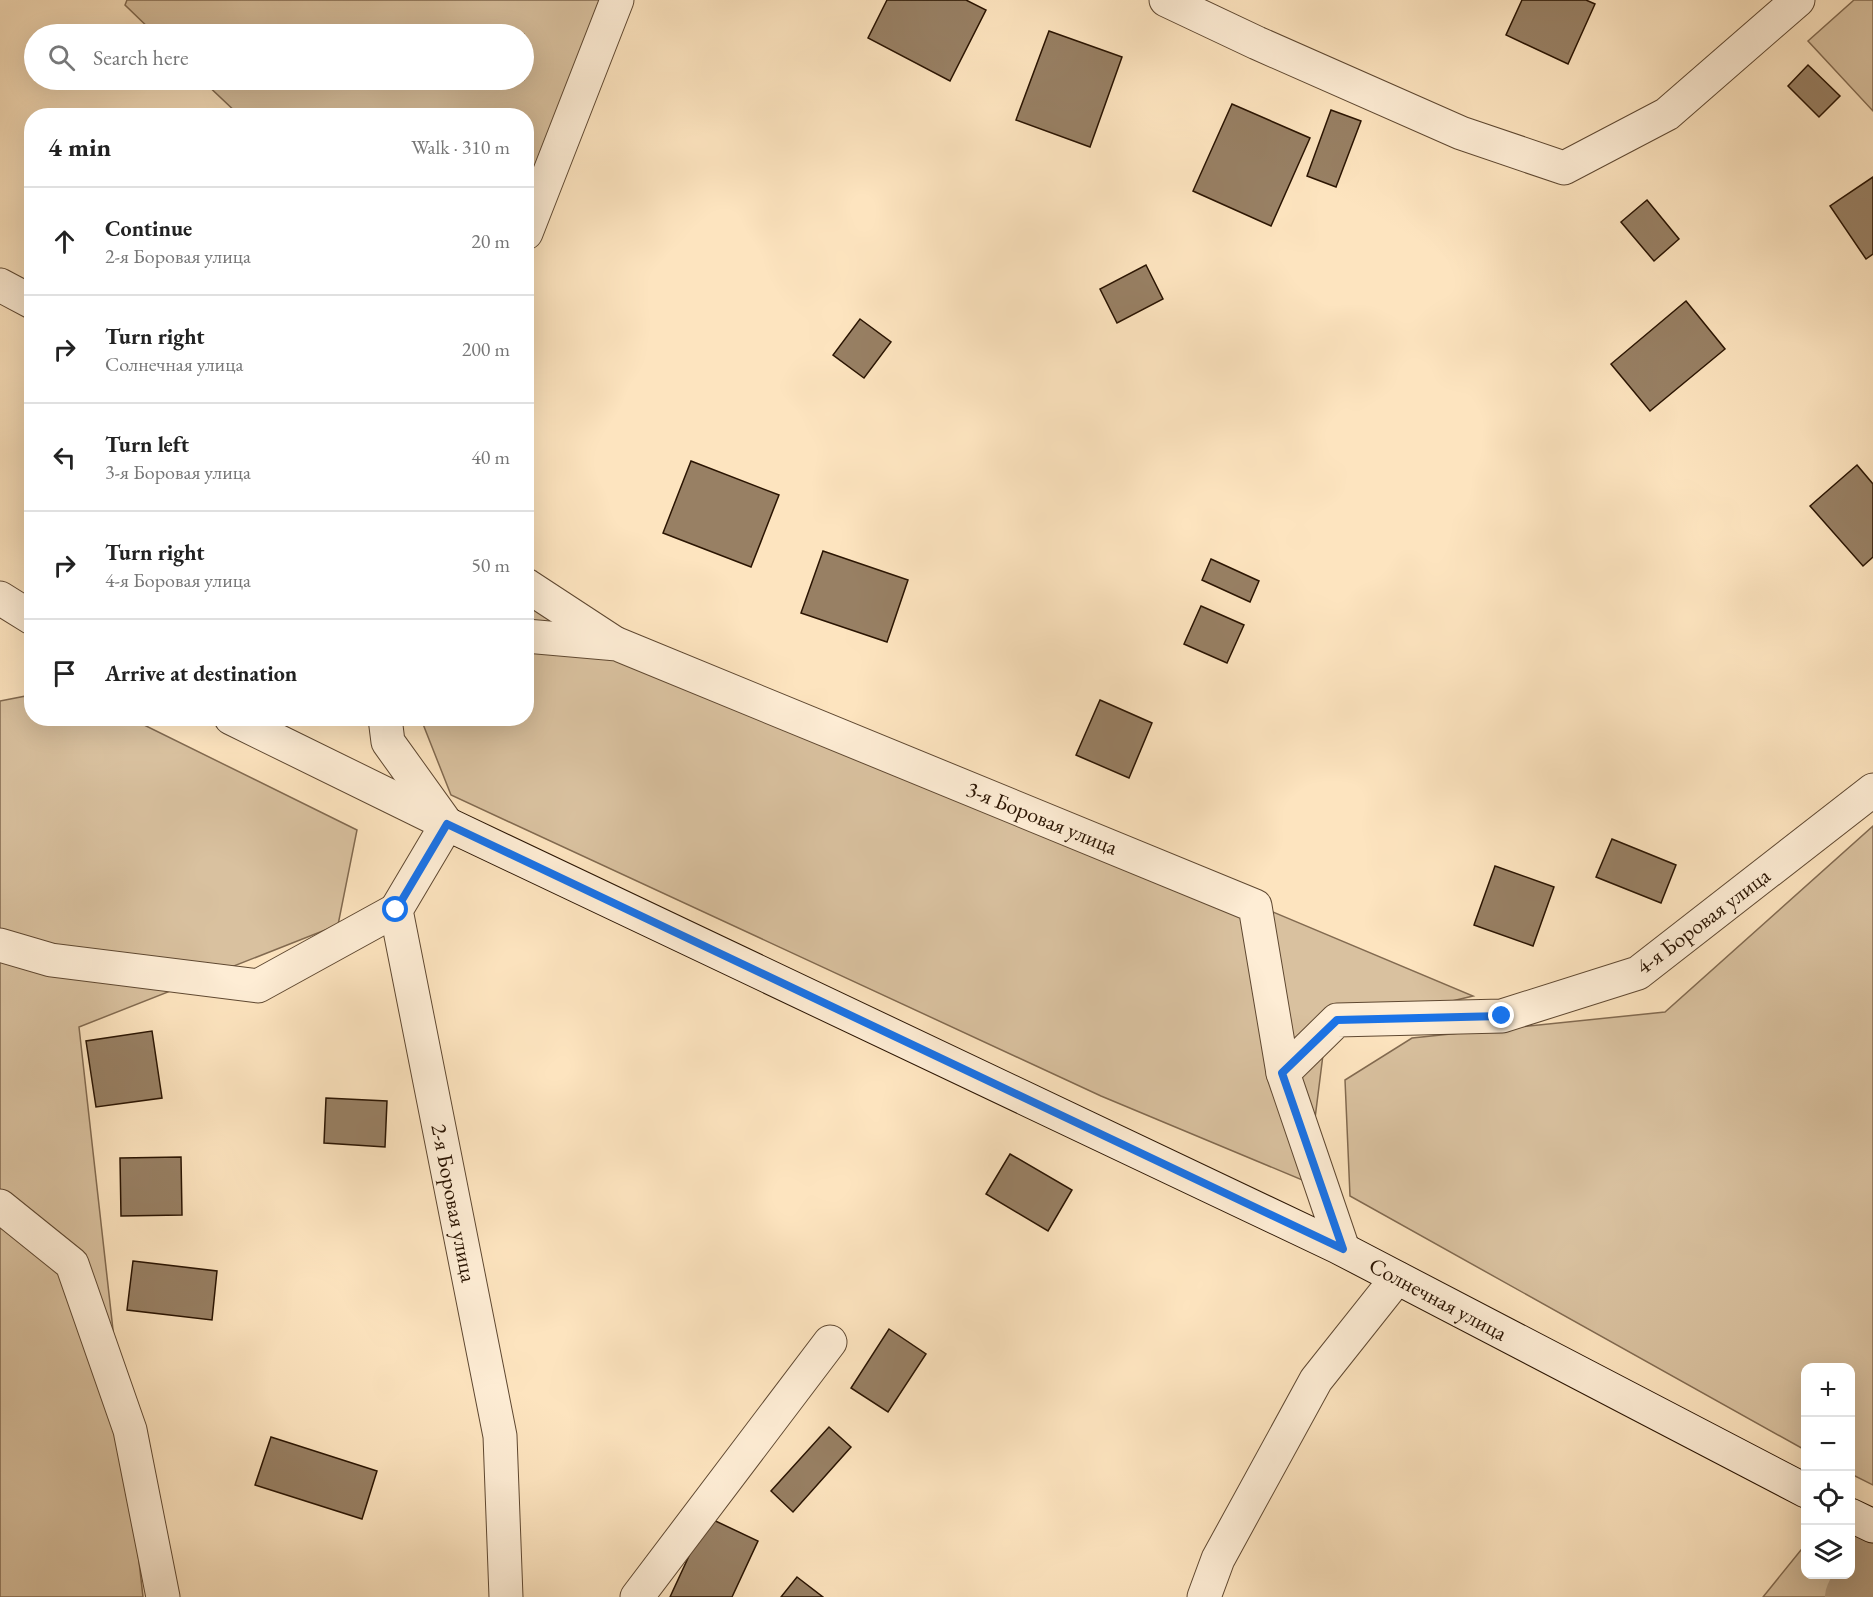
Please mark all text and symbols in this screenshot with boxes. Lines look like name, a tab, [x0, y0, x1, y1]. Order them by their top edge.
search box	[24, 24, 534, 90]
icon: search	[45, 41, 78, 74]
text: Search here	[93, 43, 188, 72]
text: 4 min	[48, 130, 111, 164]
text: Walk · 310 m	[411, 134, 510, 160]
text: Continue	[105, 214, 192, 243]
icon: ahead	[48, 225, 81, 258]
text: 20 m	[471, 228, 510, 254]
text: 2-я Боровая улица	[105, 243, 251, 269]
text: Turn right	[105, 322, 204, 351]
icon: right	[48, 333, 81, 366]
text: 200 m	[462, 336, 510, 362]
text: Солнечная улица	[105, 351, 243, 377]
text: Turn left	[105, 430, 189, 459]
icon: left	[48, 441, 81, 474]
text: 40 m	[471, 444, 510, 470]
text: 3-я Боровая улица	[105, 459, 251, 485]
text: Turn right	[105, 538, 204, 567]
icon: right	[48, 549, 81, 582]
text: 50 m	[471, 552, 510, 578]
text: 4-я Боровая улица	[105, 567, 251, 593]
icon: arrive	[48, 657, 81, 690]
text: Arrive at destination	[105, 659, 297, 688]
street label: 3-я Боровая улица	[962, 774, 1122, 862]
street label: 4-я Боровая улица	[1630, 861, 1776, 981]
route start	[382, 896, 408, 922]
route end	[1488, 1002, 1514, 1028]
street label: 2-я Боровая улица	[424, 1121, 484, 1285]
street label: Солнечная улица	[1364, 1250, 1512, 1348]
map controls	[1801, 1363, 1855, 1579]
button: +	[1801, 1363, 1855, 1417]
button: −	[1801, 1417, 1855, 1471]
button: locate	[1801, 1471, 1855, 1525]
button: layers	[1801, 1525, 1855, 1579]

